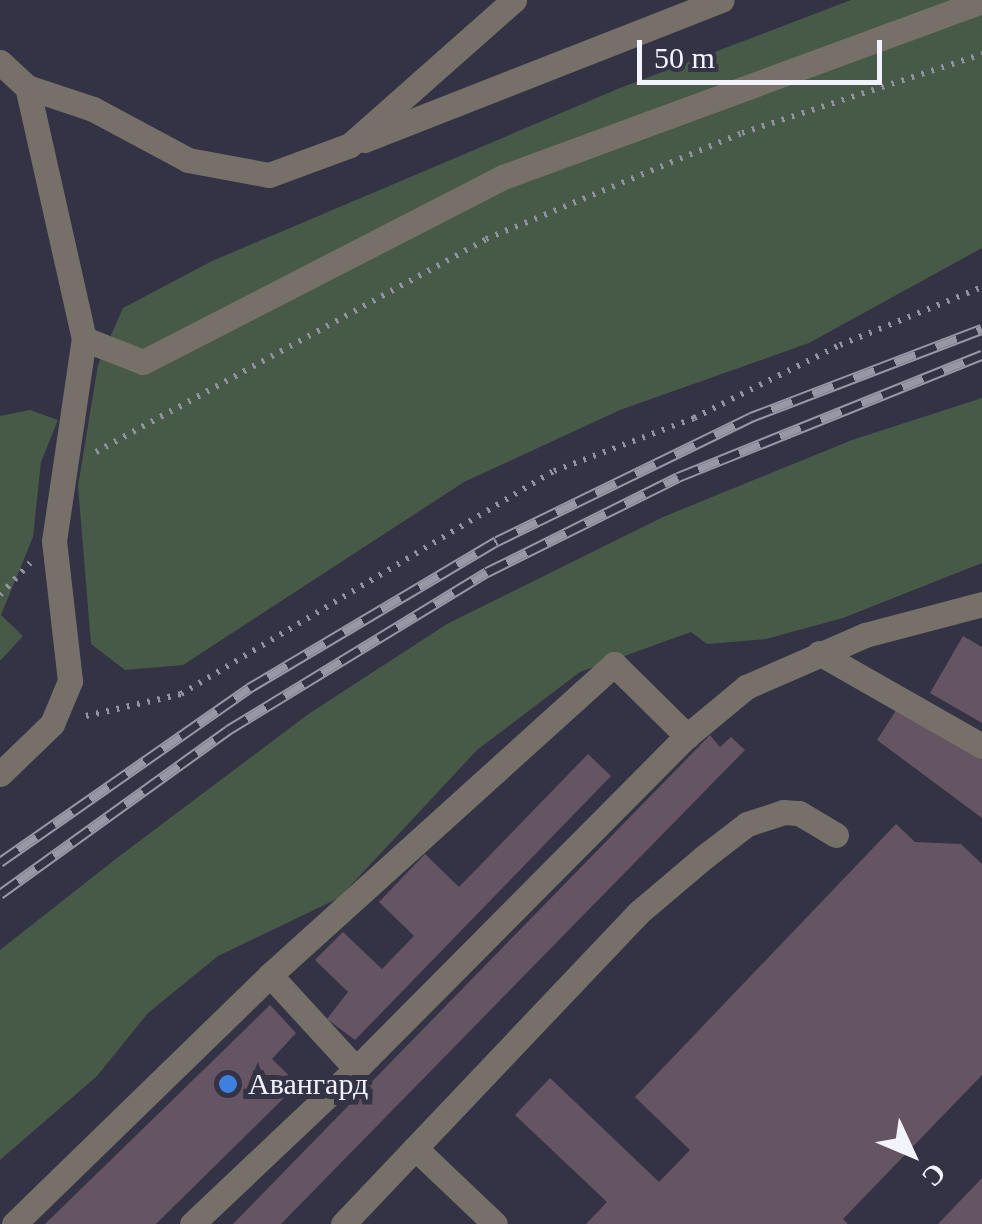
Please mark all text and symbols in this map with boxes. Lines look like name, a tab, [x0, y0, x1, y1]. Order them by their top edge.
scale bar	[642, 20, 887, 82]
text: 50 m	[654, 41, 715, 74]
place label: Авангард	[248, 1066, 368, 1102]
marker: Авангард	[217, 1073, 239, 1095]
north arrow	[862, 1104, 962, 1204]
text: С	[916, 1157, 952, 1193]

